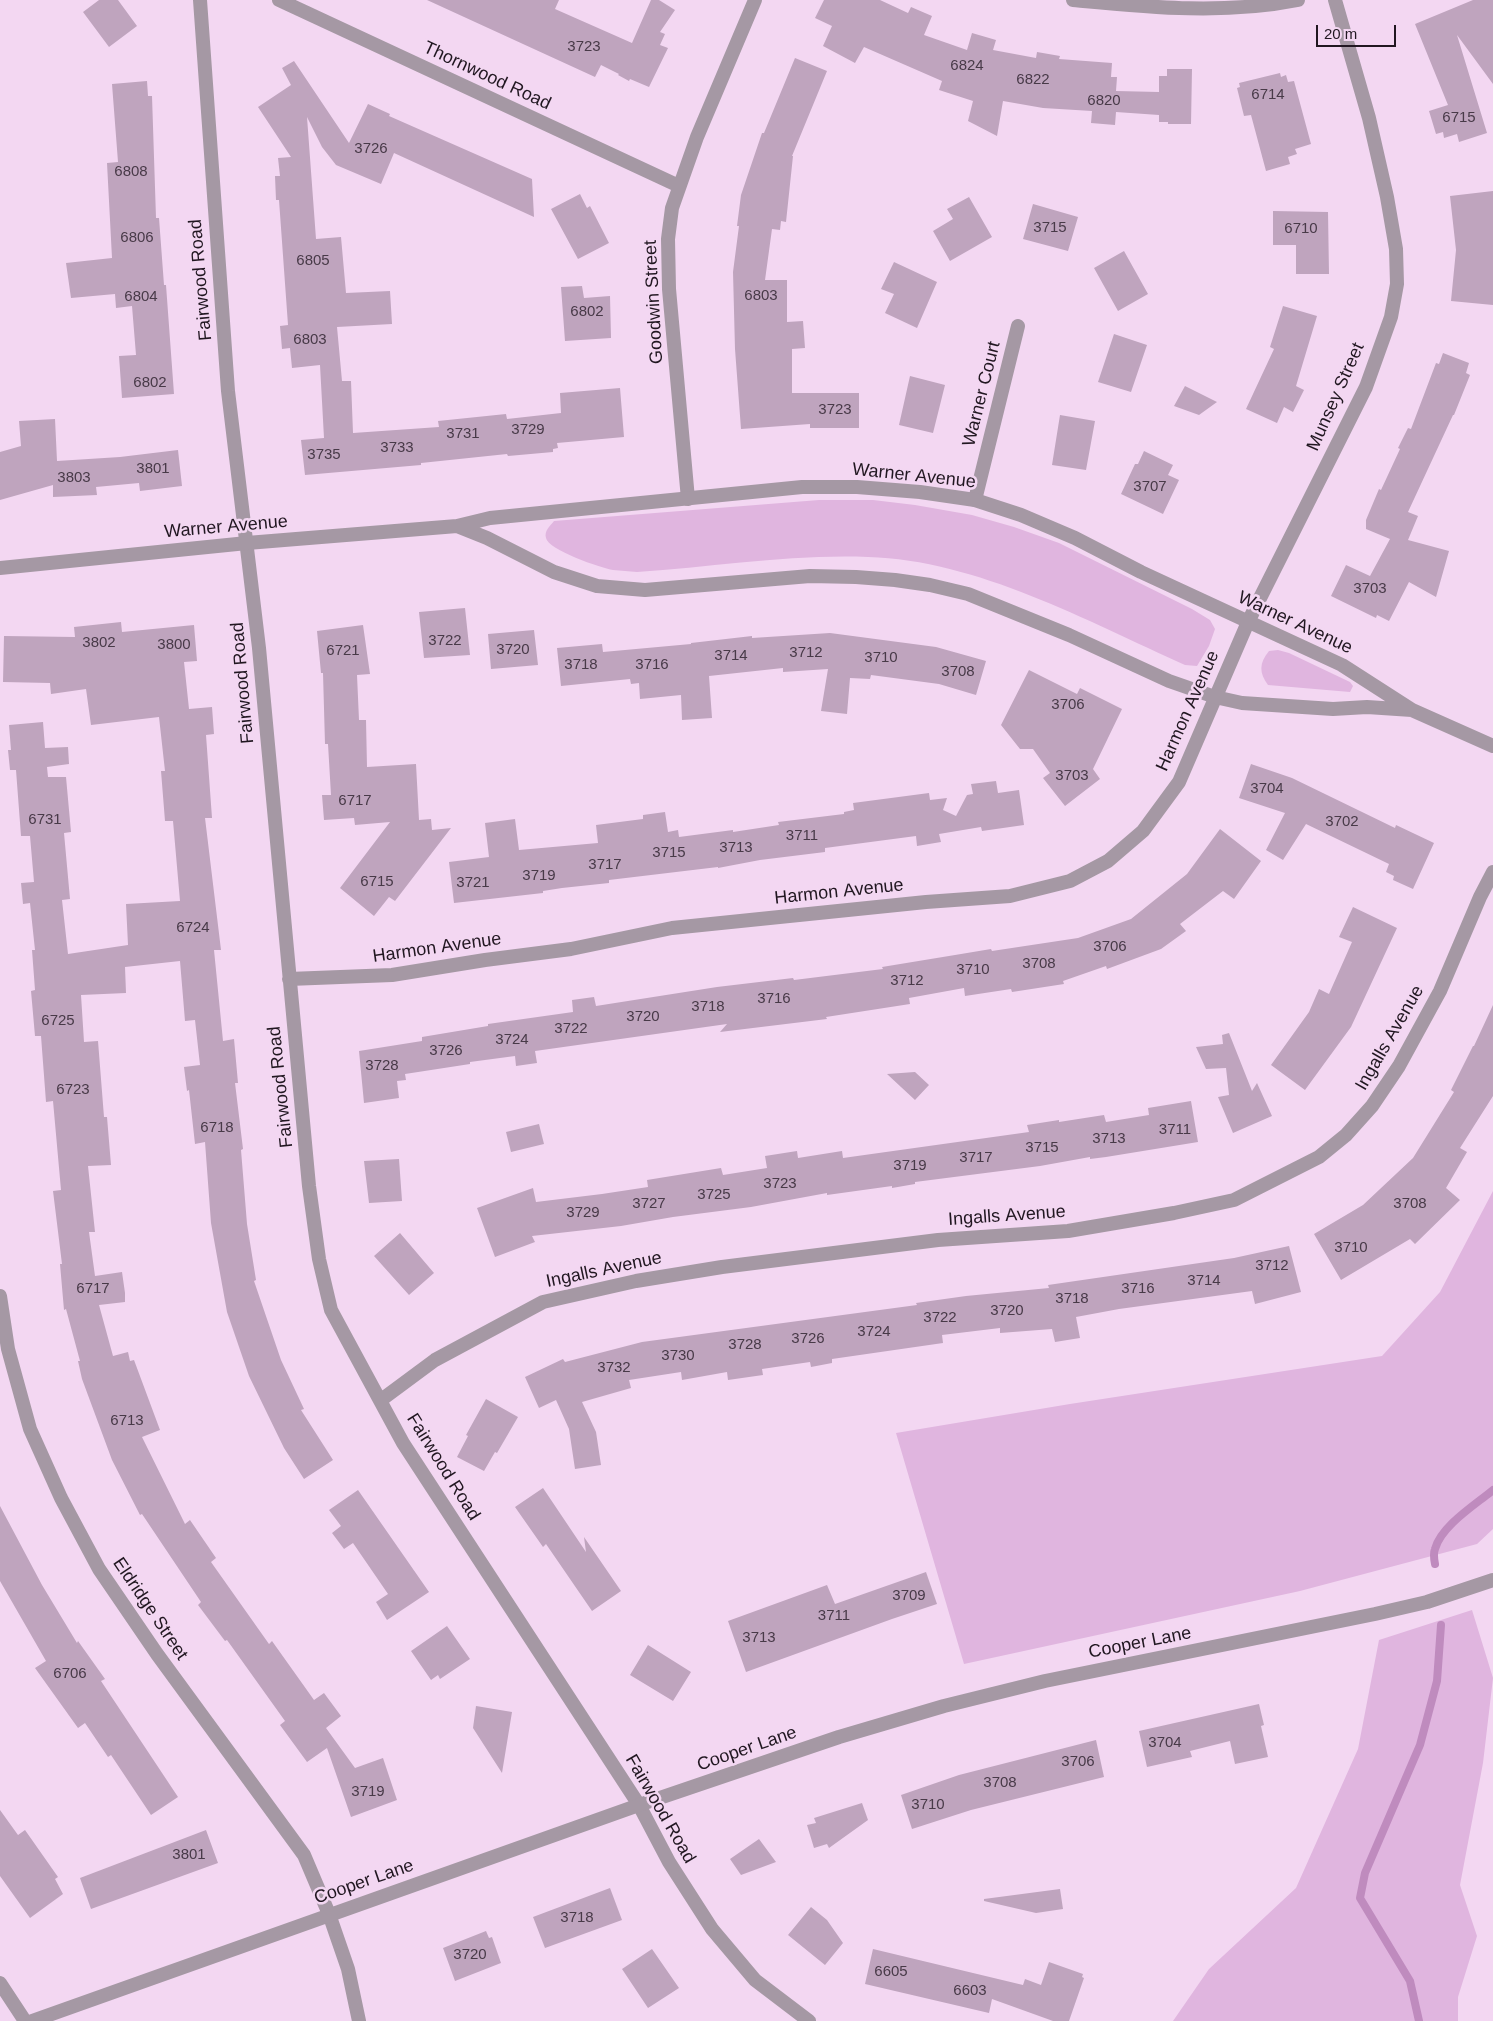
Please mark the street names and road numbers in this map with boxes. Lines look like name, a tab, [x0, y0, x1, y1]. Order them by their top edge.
street label: Thornwood Road	[420, 37, 554, 115]
street label: Fairwood Road	[185, 218, 217, 342]
street label: Goodwin Street	[640, 239, 668, 365]
street label: Warner Court	[959, 339, 1005, 449]
street label: Munsey Street	[1303, 340, 1369, 454]
street label: Warner Avenue	[851, 459, 977, 493]
street label: Warner Avenue	[163, 511, 289, 543]
street label: Warner Avenue	[1234, 587, 1356, 659]
street label: Fairwood Road	[227, 621, 259, 745]
street label: Harmon Avenue	[1152, 647, 1224, 775]
street label: Harmon Avenue	[773, 874, 905, 910]
street label: Harmon Avenue	[371, 928, 503, 968]
street label: Ingalls Avenue	[1351, 982, 1429, 1094]
street label: Fairwood Road	[264, 1025, 298, 1149]
street label: Ingalls Avenue	[948, 1201, 1066, 1231]
street label: Ingalls Avenue	[544, 1247, 664, 1293]
street label: Fairwood Road	[401, 1410, 485, 1524]
street label: Eldridge Street	[108, 1554, 192, 1664]
street label: Cooper Lane	[1087, 1622, 1193, 1664]
street label: Cooper Lane	[694, 1722, 800, 1776]
street label: Fairwood Road	[620, 1751, 700, 1867]
street label: Cooper Lane	[311, 1855, 417, 1909]

